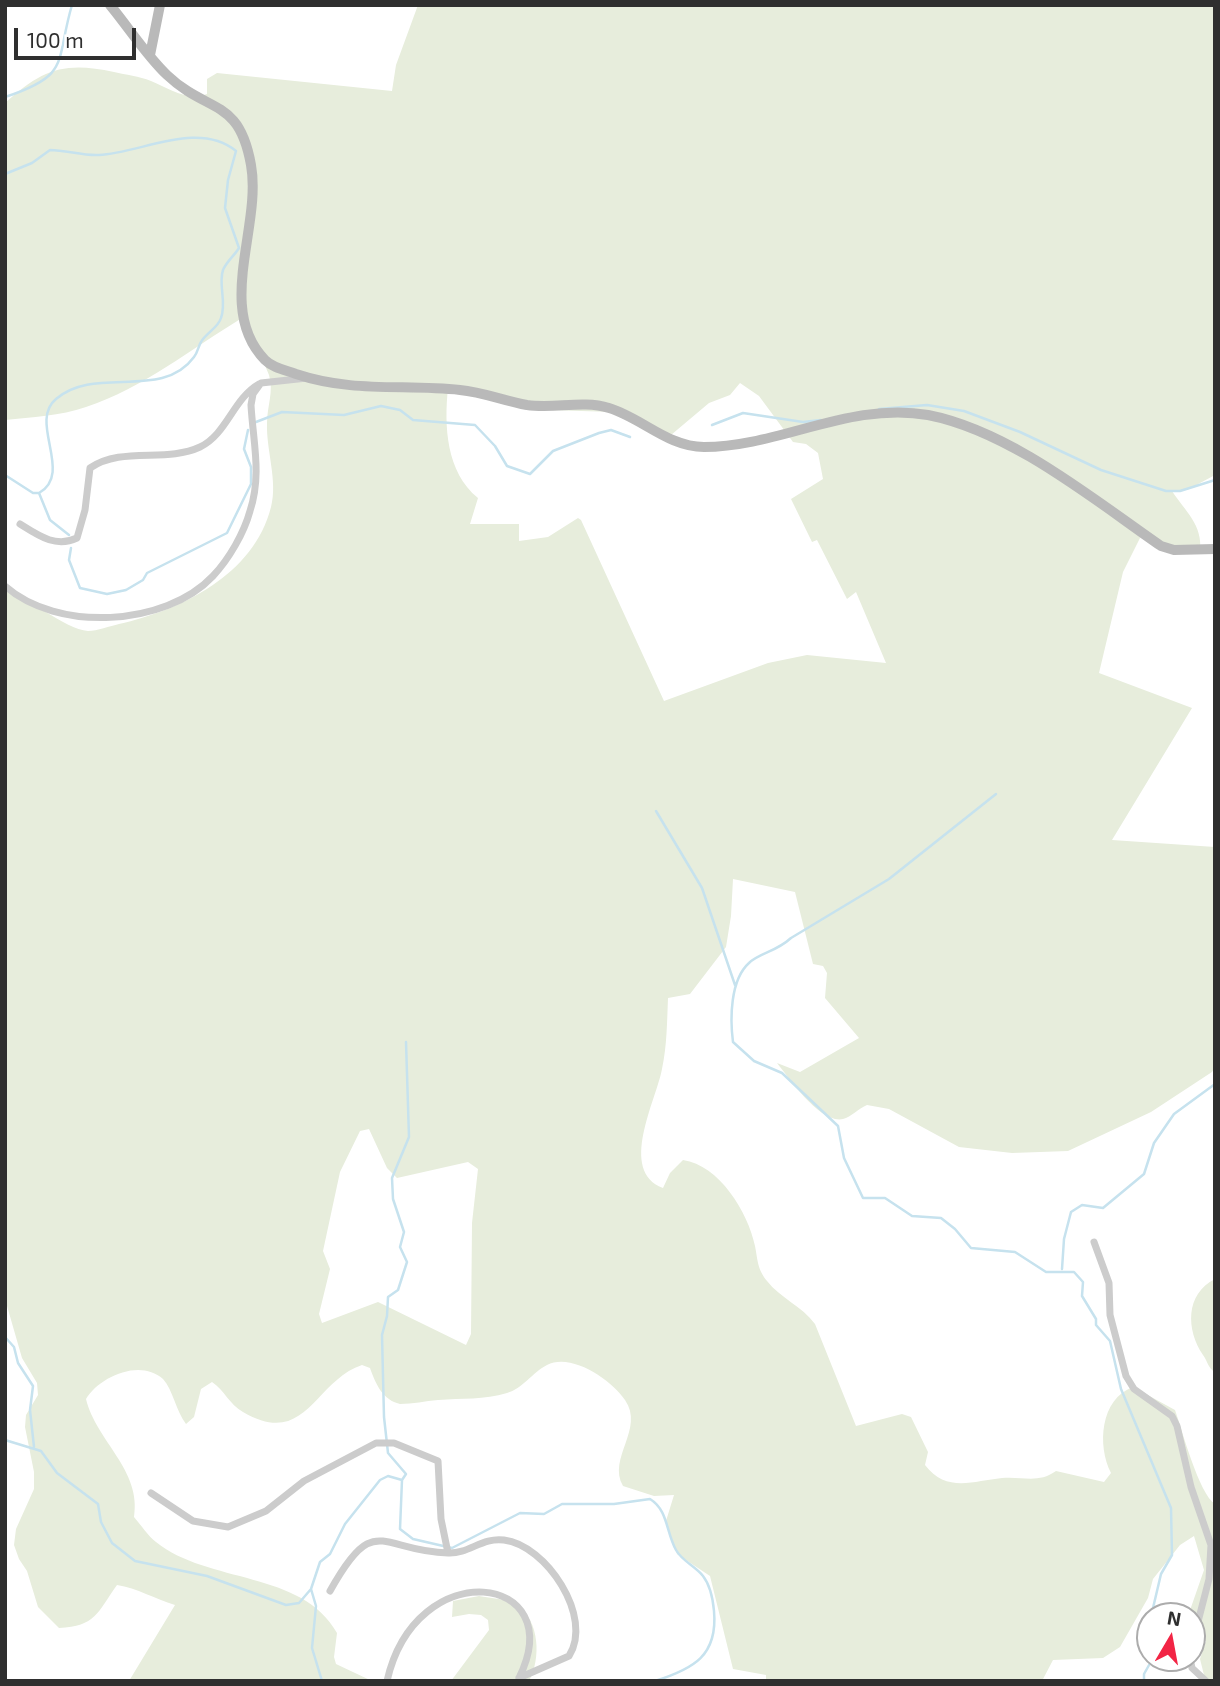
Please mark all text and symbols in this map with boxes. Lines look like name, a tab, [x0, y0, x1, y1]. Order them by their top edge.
scale bar	[18, 14, 140, 58]
text: 100 m	[27, 27, 84, 52]
north arrow	[1136, 1602, 1206, 1672]
text: N	[1166, 1605, 1183, 1630]

